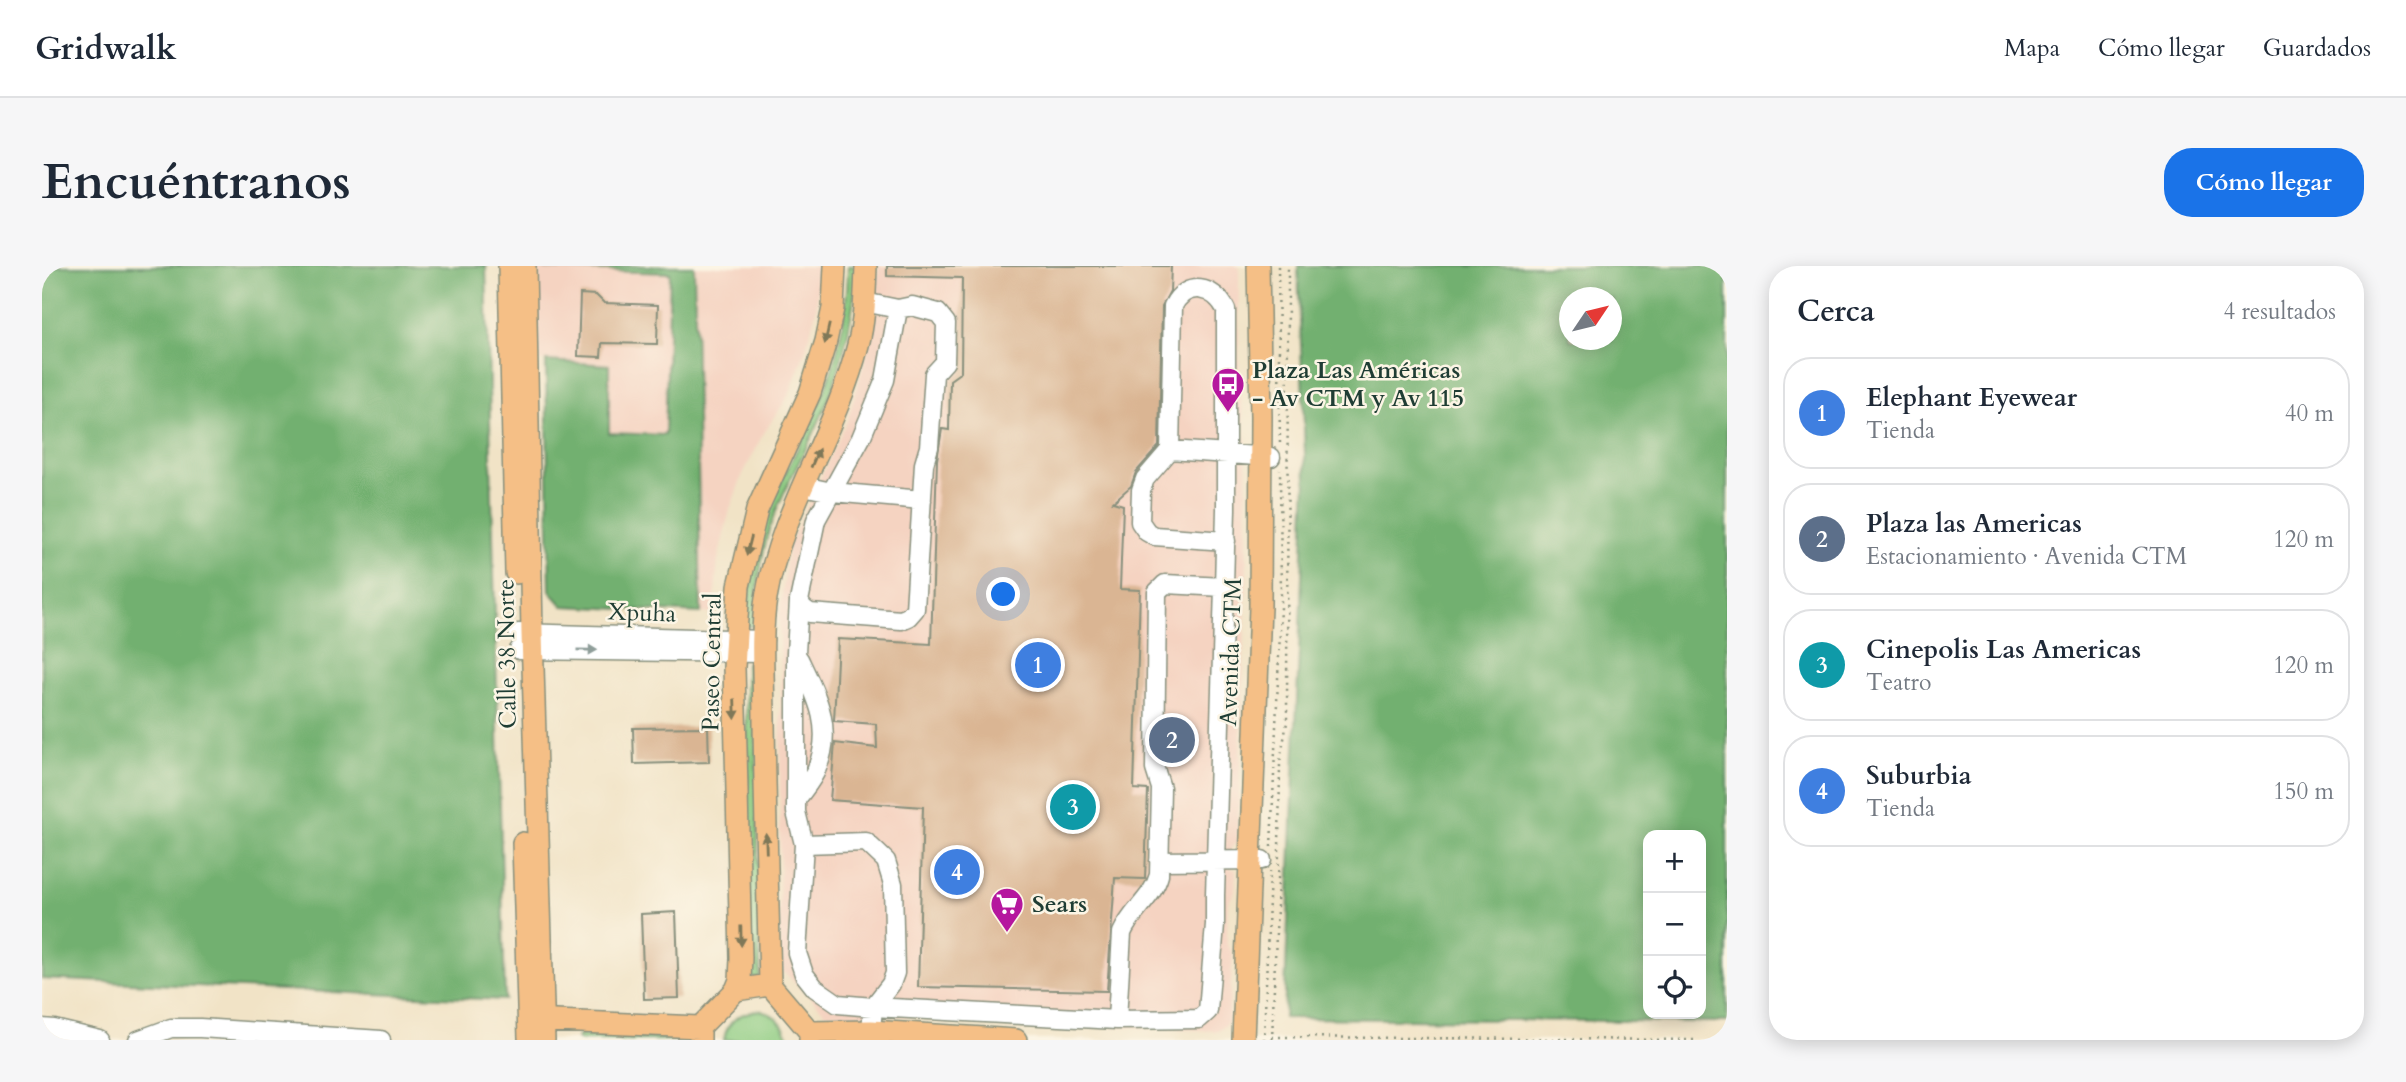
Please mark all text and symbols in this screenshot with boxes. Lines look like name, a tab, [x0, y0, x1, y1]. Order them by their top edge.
text: Gridwalk	[35, 26, 177, 71]
text: Mapa	[2004, 32, 2060, 65]
text: Cómo llegar	[2098, 32, 2225, 65]
text: Guardados	[2263, 32, 2371, 65]
button: Cómo llegar	[2164, 148, 2364, 217]
text: Encuéntranos	[42, 149, 351, 216]
north arrow	[1559, 287, 1622, 350]
text: Cerca	[1797, 291, 1875, 332]
text: 4 resultados	[2223, 296, 2336, 327]
one-way arrow	[822, 323, 833, 345]
place label: Plaza Las Américas - Av CTM y Av 115	[1252, 354, 1464, 415]
bus stop icon: Plaza Las Américas - Av CTM y Av 115	[1209, 365, 1247, 414]
text: Elephant Eyewear	[1866, 380, 2077, 415]
text: 1	[1816, 398, 1828, 429]
text: 40 m	[2285, 398, 2334, 429]
text: Tienda	[1866, 415, 1935, 446]
one-way arrow	[810, 447, 821, 468]
text: Plaza las Americas	[1866, 506, 2082, 541]
text: 2	[1816, 524, 1828, 555]
text: 120 m	[2273, 524, 2334, 555]
one-way arrow	[743, 535, 754, 557]
text: Estacionamiento · Avenida CTM	[1866, 541, 2187, 572]
your location	[986, 577, 1020, 611]
street label: Avenida CTM	[1212, 577, 1250, 727]
street label: Calle 38 Norte	[489, 579, 525, 729]
street label: Paseo Central	[694, 592, 730, 732]
street label: Xpuha	[607, 595, 677, 631]
text: Cinepolis Las Americas	[1866, 632, 2141, 667]
pin: 1	[1015, 639, 1061, 691]
one-way arrow	[576, 644, 598, 656]
text: 3	[1816, 650, 1828, 681]
text: 120 m	[2273, 650, 2334, 681]
text: Teatro	[1866, 667, 1931, 698]
one-way arrow	[730, 698, 741, 720]
pin: 2	[1149, 714, 1195, 766]
text: Suburbia	[1866, 758, 1972, 793]
text: 4	[1816, 776, 1828, 807]
text: 150 m	[2273, 776, 2334, 807]
pin: 3	[1050, 781, 1096, 833]
text: Tienda	[1866, 793, 1935, 824]
map controls	[1643, 830, 1706, 1019]
button: +	[1643, 830, 1706, 893]
one-way arrow	[760, 832, 771, 854]
pin: 4	[934, 846, 980, 898]
supermarket icon: Sears	[988, 885, 1026, 934]
place label: Sears	[1032, 888, 1087, 921]
button: −	[1643, 893, 1706, 956]
one-way arrow	[735, 925, 746, 947]
button: locate	[1643, 956, 1706, 1019]

